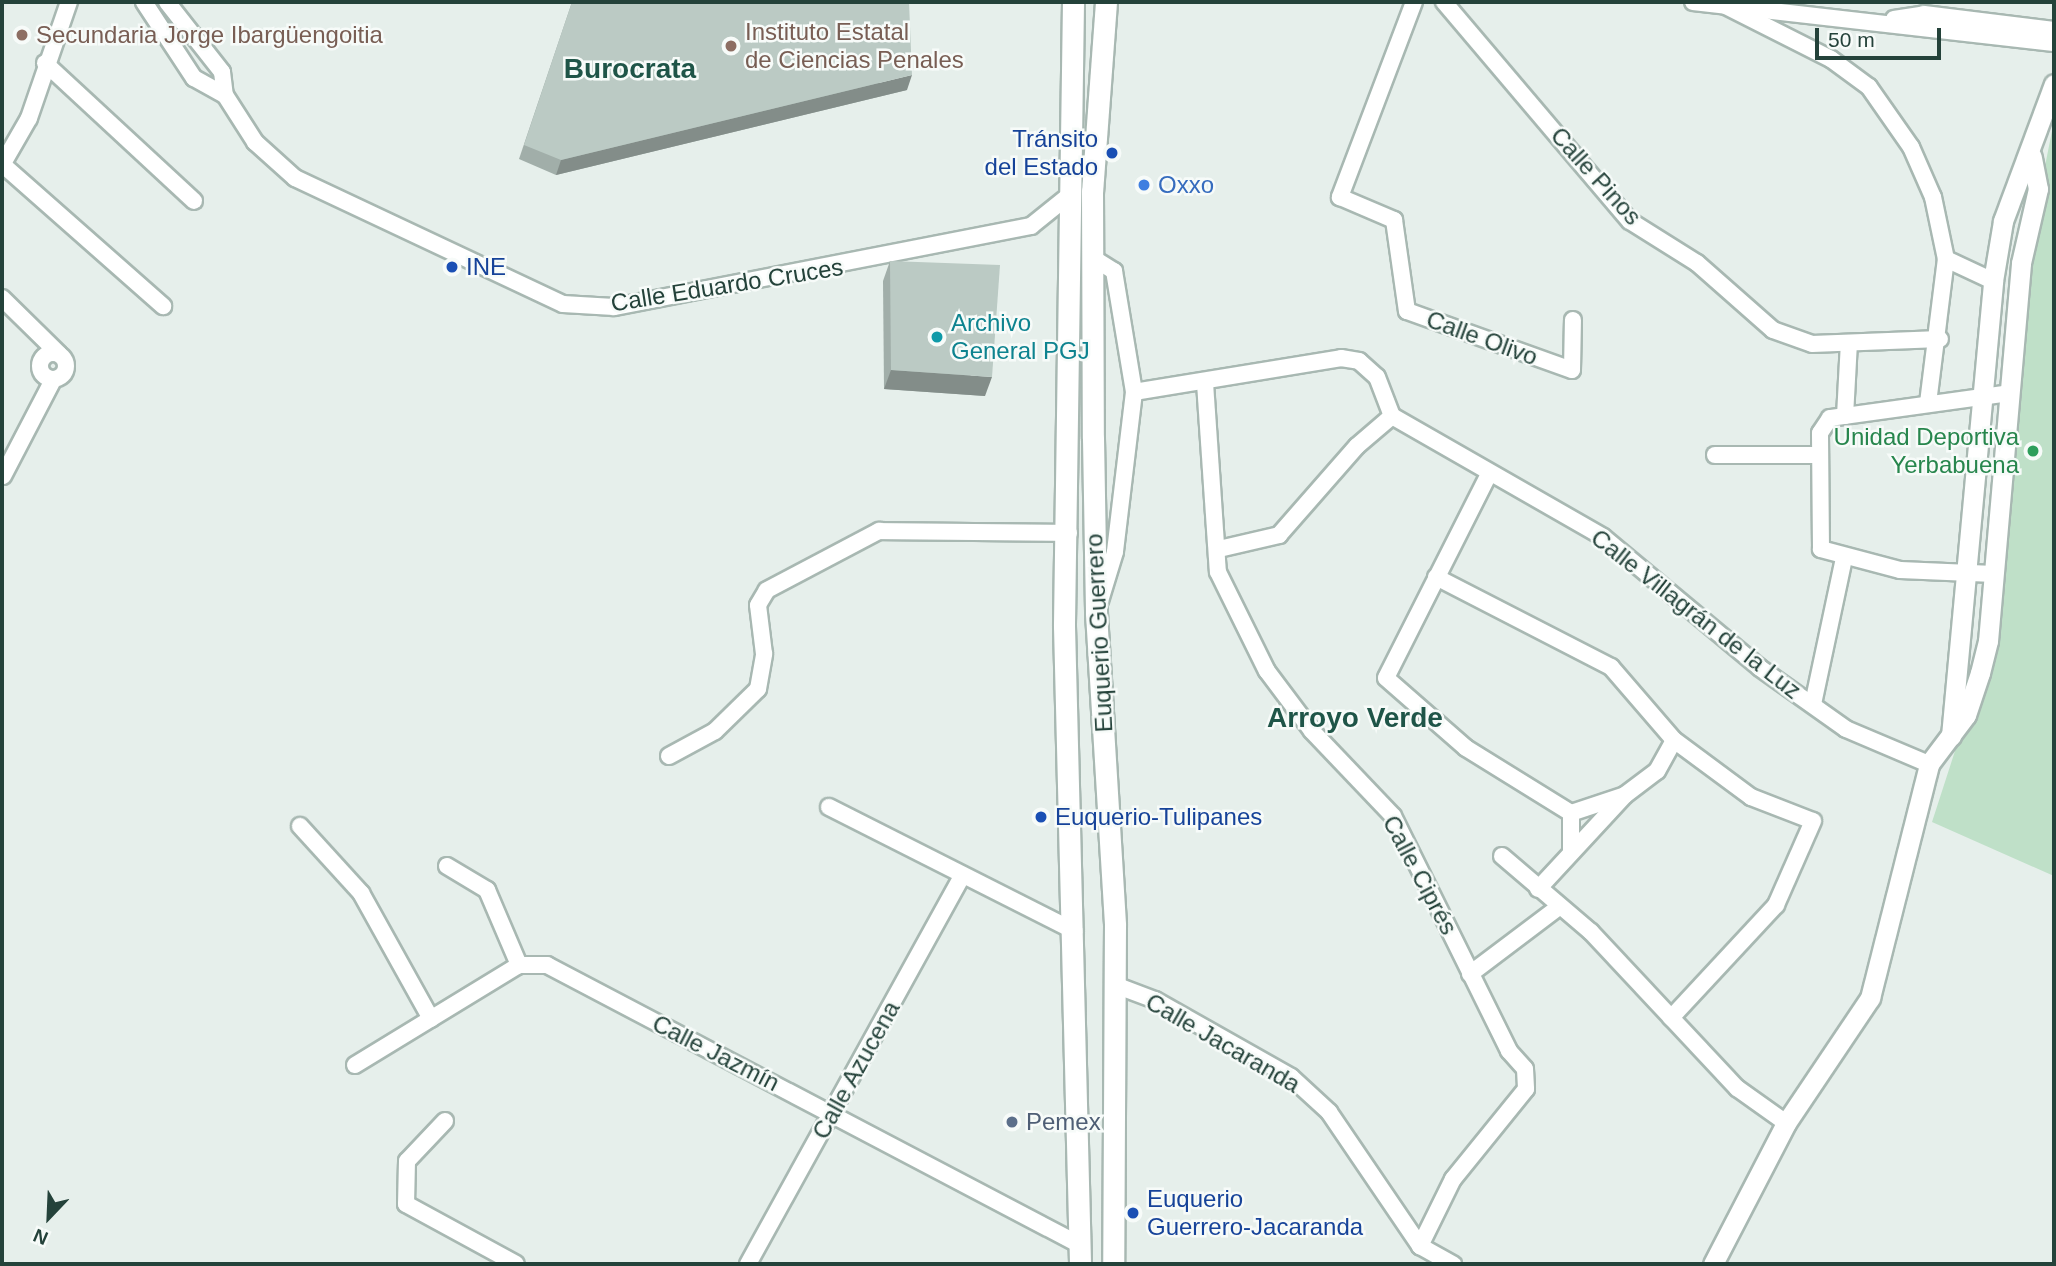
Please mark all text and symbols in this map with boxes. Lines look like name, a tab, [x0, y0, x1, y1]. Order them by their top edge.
scale bar	[1818, 14, 1944, 58]
place label: Instituto Estatal de Ciencias Penales	[745, 18, 964, 74]
place label: Secundaria Jorge Ibargüengoitia	[36, 21, 383, 49]
marker: Secundaria Jorge Ibargüengoitia	[14, 27, 30, 43]
text: 50 m	[1828, 28, 1875, 51]
marker: Instituto Estatal de Ciencias Penales	[723, 38, 739, 54]
district label: Burocrata	[564, 52, 696, 86]
street label: Calle Pinos	[1545, 121, 1647, 231]
place label: Tránsito del Estado	[985, 125, 1098, 181]
marker: Tránsito del Estado	[1104, 145, 1120, 161]
place label: Oxxo	[1158, 171, 1214, 199]
marker: Oxxo	[1136, 177, 1152, 193]
street label: Calle Eduardo Cruces	[609, 252, 845, 318]
place label: INE	[466, 253, 506, 281]
marker: INE	[444, 259, 460, 275]
street label: Calle Olivo	[1423, 305, 1541, 371]
place label: Archivo General PGJ	[951, 309, 1090, 365]
marker: Archivo General PGJ	[929, 329, 945, 345]
place label: Unidad Deportiva Yerbabuena	[1834, 423, 2019, 479]
marker: Unidad Deportiva Yerbabuena	[2025, 443, 2041, 459]
street label: Calle Villagrán de la Luz	[1585, 523, 1807, 705]
street label: Euquerio Guerrero	[1079, 533, 1119, 733]
district label: Arroyo Verde	[1267, 701, 1443, 735]
place label: Euquerio-Tulipanes	[1055, 803, 1262, 831]
marker: Euquerio-Tulipanes	[1033, 809, 1049, 825]
street label: Calle Ciprés	[1377, 811, 1463, 939]
street label: Calle Jacaranda	[1141, 987, 1305, 1099]
street label: Calle Azucena	[806, 995, 906, 1145]
street label: Calle Jazmín	[648, 1009, 784, 1097]
place label: Pemex	[1026, 1108, 1101, 1136]
marker: Pemex	[1004, 1114, 1020, 1130]
north arrow	[14, 1182, 84, 1252]
place label: Euquerio Guerrero-Jacaranda	[1147, 1185, 1363, 1241]
marker: Euquerio Guerrero-Jacaranda	[1125, 1205, 1141, 1221]
text: N	[30, 1224, 51, 1249]

